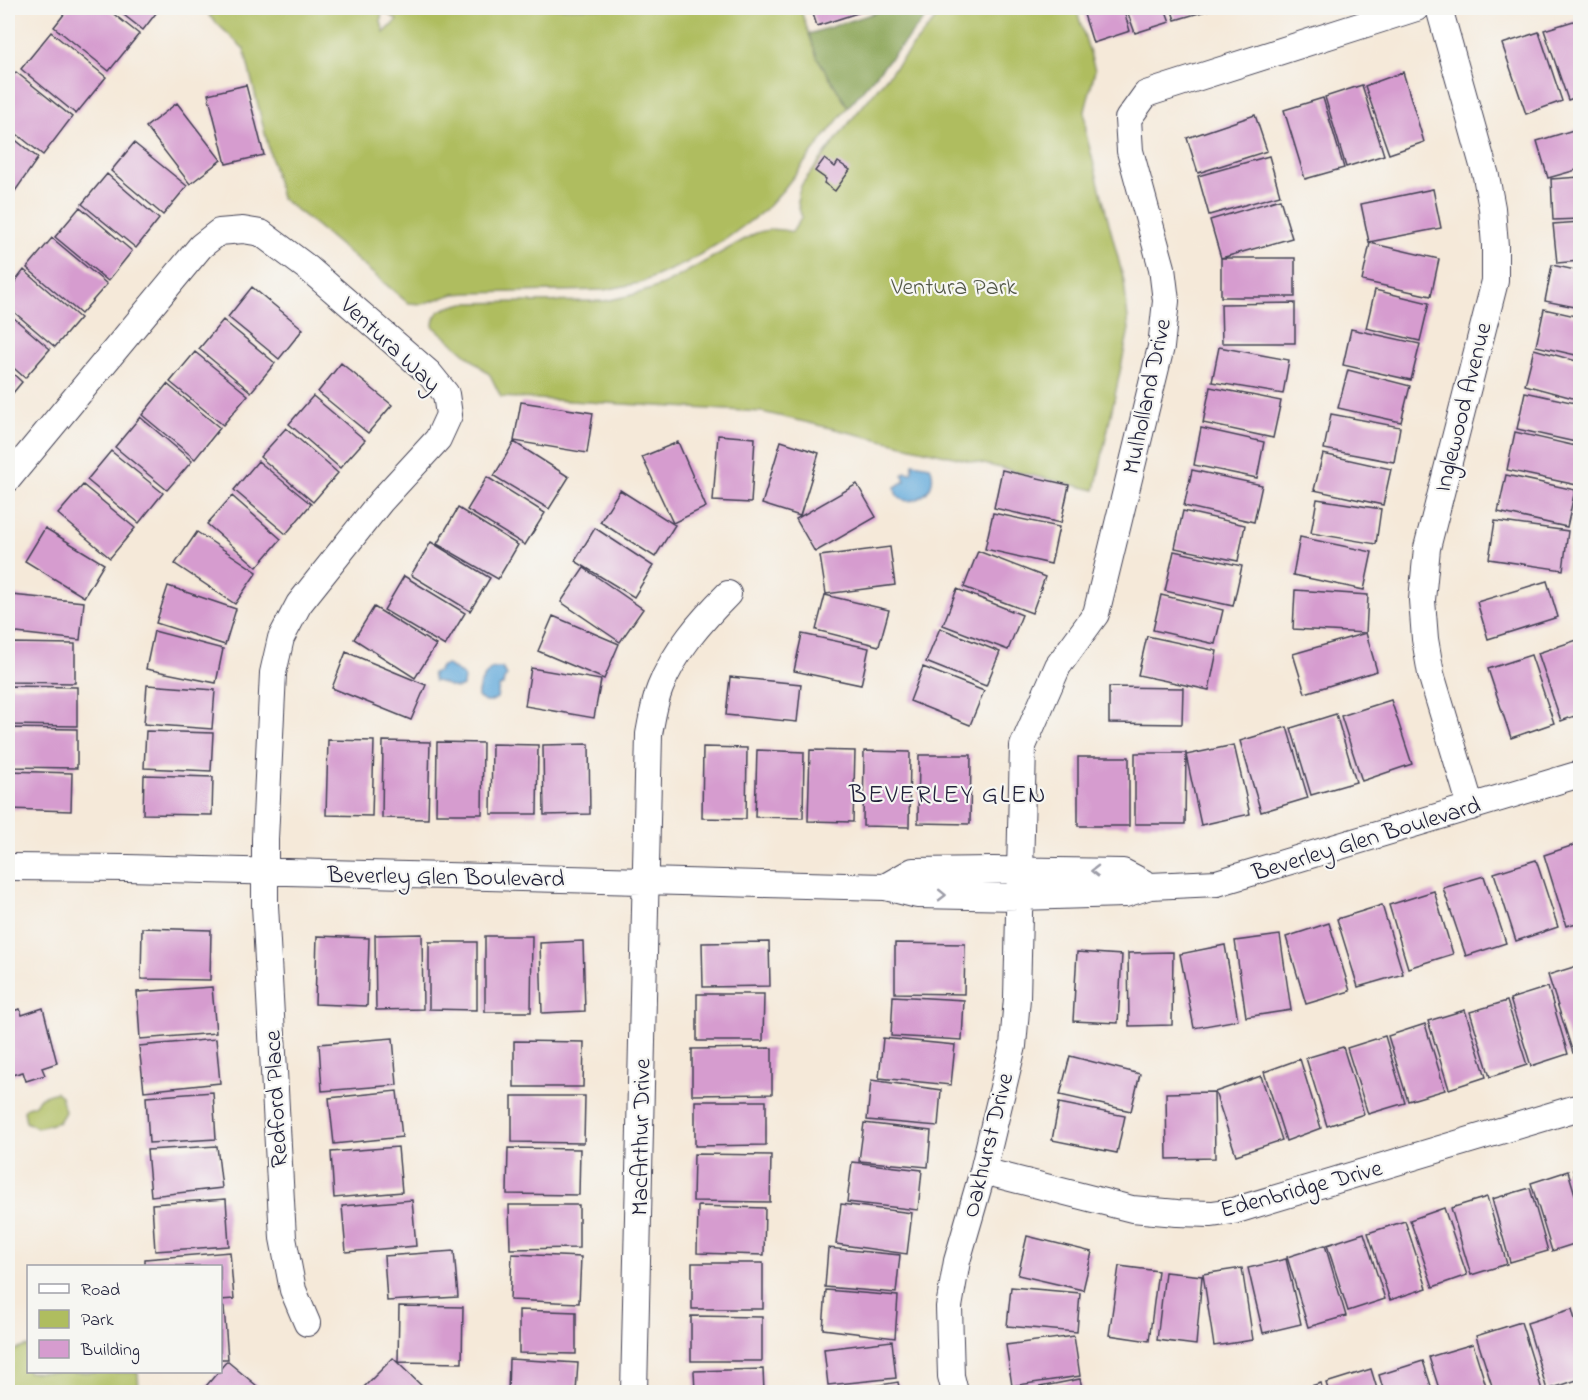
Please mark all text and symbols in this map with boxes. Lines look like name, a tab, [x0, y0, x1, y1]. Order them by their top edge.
park label: Ventura Park	[890, 271, 1017, 306]
street label: Ventura Way	[330, 289, 448, 403]
street label: Mulholland Drive	[1115, 315, 1182, 477]
street label: Inglewood Avenue	[1426, 319, 1502, 496]
district label: BEVERLEY GLEN	[848, 777, 1047, 815]
street label: Beverley Glen Boulevard	[1247, 789, 1486, 893]
street label: Beverley Glen Boulevard	[326, 859, 565, 899]
one-way arrow	[1090, 865, 1099, 877]
one-way arrow	[938, 889, 947, 902]
street label: Redford Place	[256, 1029, 299, 1168]
street label: MacArthur Drive	[624, 1058, 661, 1216]
street label: Oakhurst Drive	[955, 1069, 1024, 1222]
street label: Edenbridge Drive	[1217, 1152, 1387, 1229]
legend	[27, 1265, 222, 1373]
text: Road	[81, 1278, 120, 1304]
text: Park	[81, 1308, 114, 1334]
text: Building	[80, 1338, 140, 1365]

